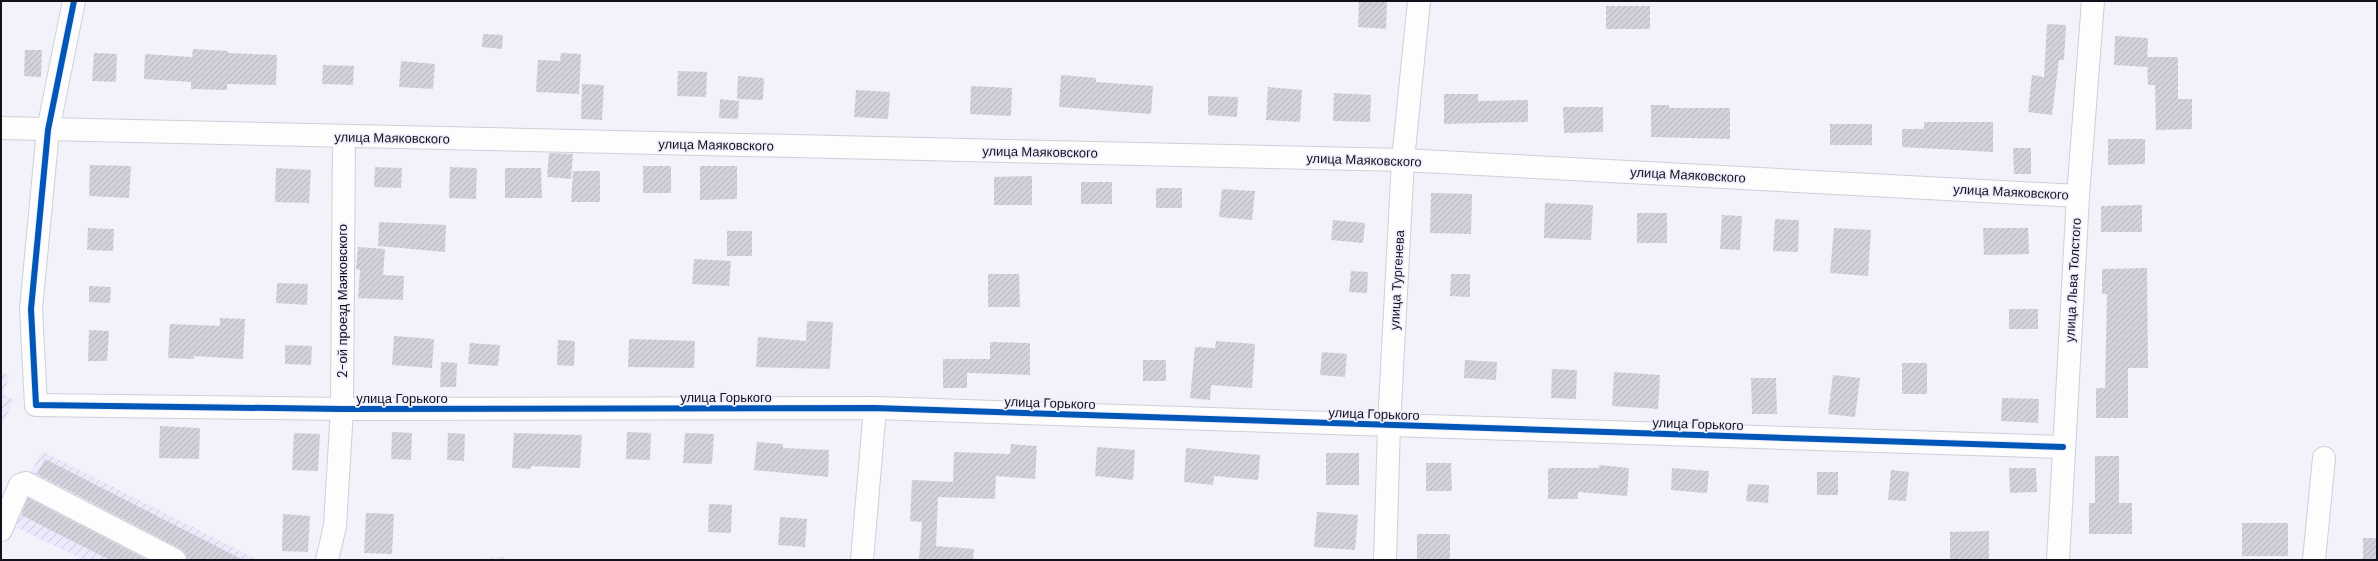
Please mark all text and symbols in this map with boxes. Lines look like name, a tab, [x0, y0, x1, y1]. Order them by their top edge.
street label: улица Маяковского	[334, 128, 450, 148]
street label: улица Маяковского	[658, 135, 774, 155]
street label: улица Маяковского	[982, 142, 1098, 162]
street label: улица Маяковского	[1306, 149, 1422, 171]
street label: улица Маяковского	[1630, 163, 1746, 187]
street label: улица Маяковского	[1953, 180, 2069, 204]
street label: улица Льва Толстого	[2061, 217, 2085, 343]
street label: 2-ой проезд Маяковского	[334, 224, 351, 378]
street label: улица Тургенева	[1386, 229, 1408, 330]
street label: улица Горького	[680, 389, 772, 406]
street label: улица Горького	[356, 390, 448, 407]
street label: улица Горького	[1004, 393, 1096, 413]
street label: улица Горького	[1328, 404, 1420, 424]
street label: улица Горького	[1652, 414, 1744, 434]

